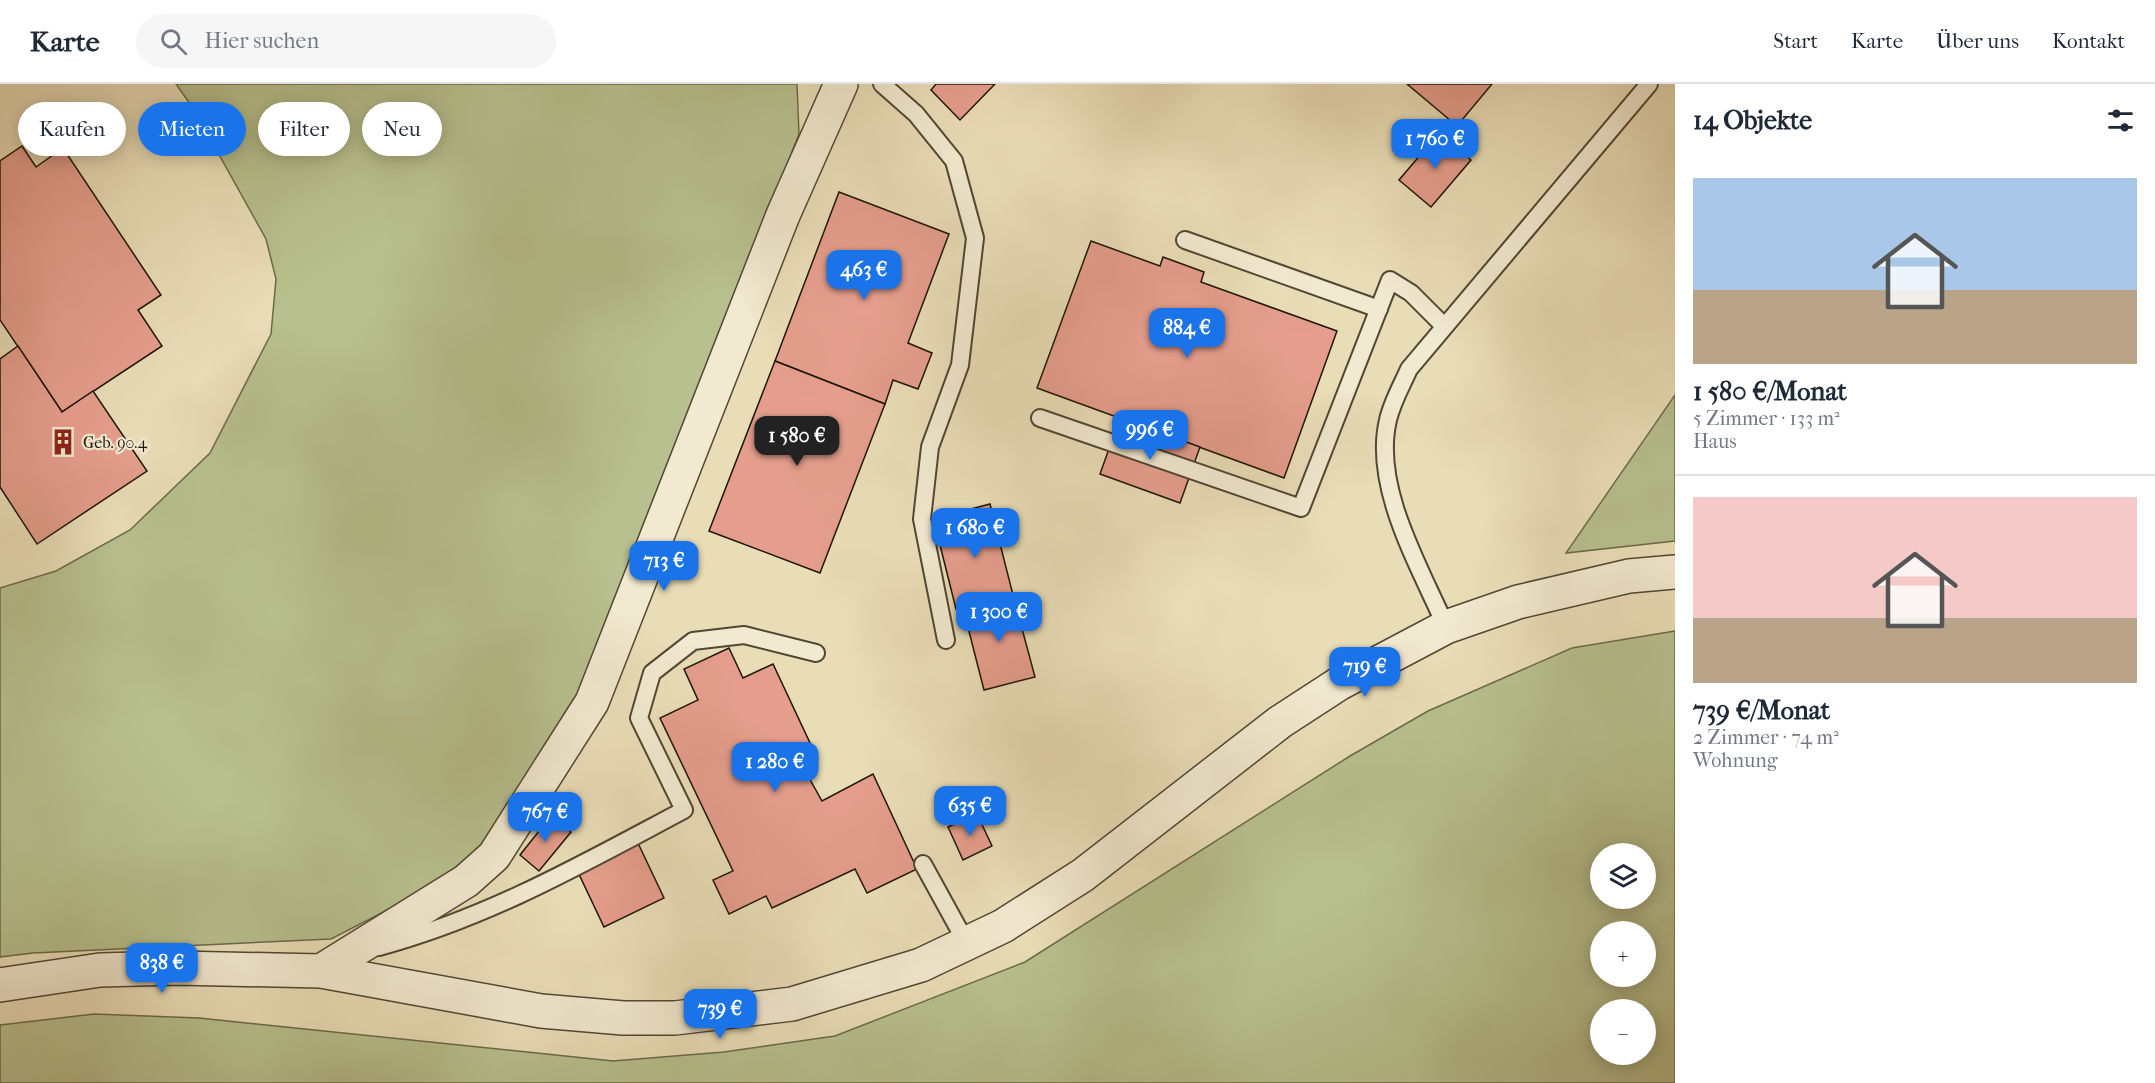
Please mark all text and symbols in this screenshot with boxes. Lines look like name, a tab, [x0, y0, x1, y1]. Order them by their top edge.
search box	[136, 14, 556, 68]
text: Karte	[30, 25, 100, 58]
icon: search	[157, 25, 190, 58]
text: Hier suchen	[205, 28, 319, 54]
text: Start	[1773, 29, 1818, 53]
text: Karte	[1851, 29, 1903, 53]
text: Über uns	[1936, 29, 2019, 53]
text: Kontakt	[2052, 29, 2125, 53]
chip: Kaufen	[18, 102, 126, 156]
chip: Mieten	[138, 102, 246, 156]
chip: Filter	[258, 102, 350, 156]
chip: Neu	[362, 102, 442, 156]
icon: filters	[2104, 104, 2137, 137]
text: 14 Objekte	[1693, 105, 1812, 136]
pin: 1 760 €	[1380, 119, 1490, 170]
text: 1 760 €	[1405, 127, 1465, 150]
icon: home	[1861, 217, 1969, 325]
pin: 463 €	[822, 250, 906, 301]
text: 463 €	[840, 258, 888, 281]
pin: 884 €	[1145, 308, 1229, 359]
text: 884 €	[1163, 316, 1211, 339]
text: 1 580 €/Monat	[1693, 376, 1847, 407]
text: 5 Zimmer · 133 m²	[1693, 407, 1840, 430]
pin: 996 €	[1108, 410, 1192, 461]
pin: 1 580 €	[742, 416, 852, 467]
text: 996 €	[1126, 418, 1174, 441]
text: 1 580 €	[768, 424, 826, 447]
building icon: Geb. 90.4	[48, 427, 78, 457]
text: Haus	[1693, 430, 1737, 453]
place label: Geb. 90.4	[83, 433, 148, 452]
pin: 1 680 €	[920, 508, 1030, 559]
text: 1 680 €	[945, 516, 1005, 539]
icon: home	[1861, 536, 1969, 644]
pin: 713 €	[622, 541, 706, 592]
text: 713 €	[643, 549, 685, 572]
pin: 1 300 €	[944, 592, 1054, 643]
text: 1 300 €	[970, 600, 1028, 623]
pin: 719 €	[1323, 647, 1407, 698]
text: 719 €	[1343, 655, 1387, 678]
text: 739 €/Monat	[1693, 695, 1830, 726]
text: 2 Zimmer · 74 m²	[1693, 726, 1839, 749]
pin: 1 280 €	[720, 742, 830, 793]
text: Wohnung	[1693, 749, 1778, 772]
text: 1 280 €	[746, 750, 804, 773]
pin: 635 €	[928, 786, 1012, 837]
pin: 767 €	[503, 792, 587, 843]
text: 635 €	[948, 794, 992, 817]
text: 767 €	[522, 800, 568, 823]
map controls	[1590, 843, 1656, 1065]
button: layers	[1590, 843, 1656, 909]
button: +	[1590, 921, 1656, 987]
pin: 838 €	[120, 943, 204, 994]
text: 838 €	[140, 951, 184, 974]
pin: 739 €	[678, 989, 762, 1040]
text: 739 €	[698, 997, 742, 1020]
button: −	[1590, 999, 1656, 1065]

